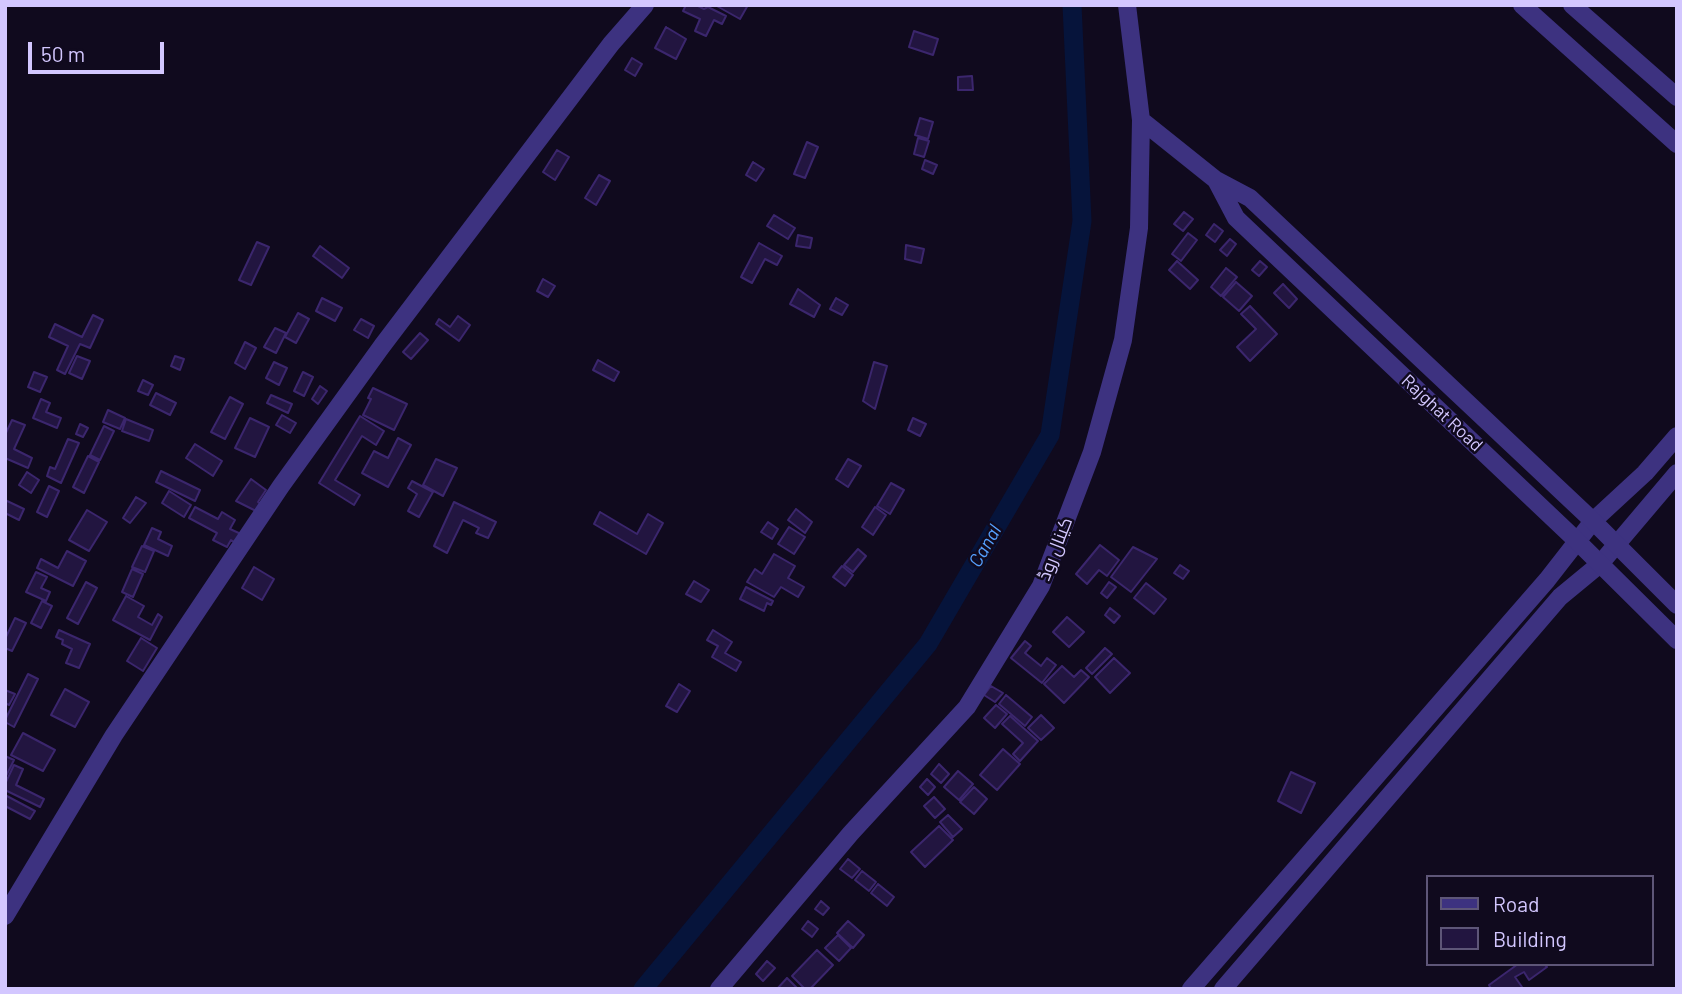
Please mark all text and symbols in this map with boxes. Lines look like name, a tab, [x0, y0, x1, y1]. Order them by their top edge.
scale bar	[32, 28, 168, 72]
text: 50 m	[41, 41, 85, 66]
street label: Rajghat Road	[1397, 370, 1487, 456]
street label: کینال روڈ	[1033, 514, 1077, 584]
water label: Canal	[964, 521, 1006, 571]
legend	[1426, 875, 1654, 966]
text: Road	[1493, 891, 1539, 916]
text: Building	[1493, 926, 1567, 951]

